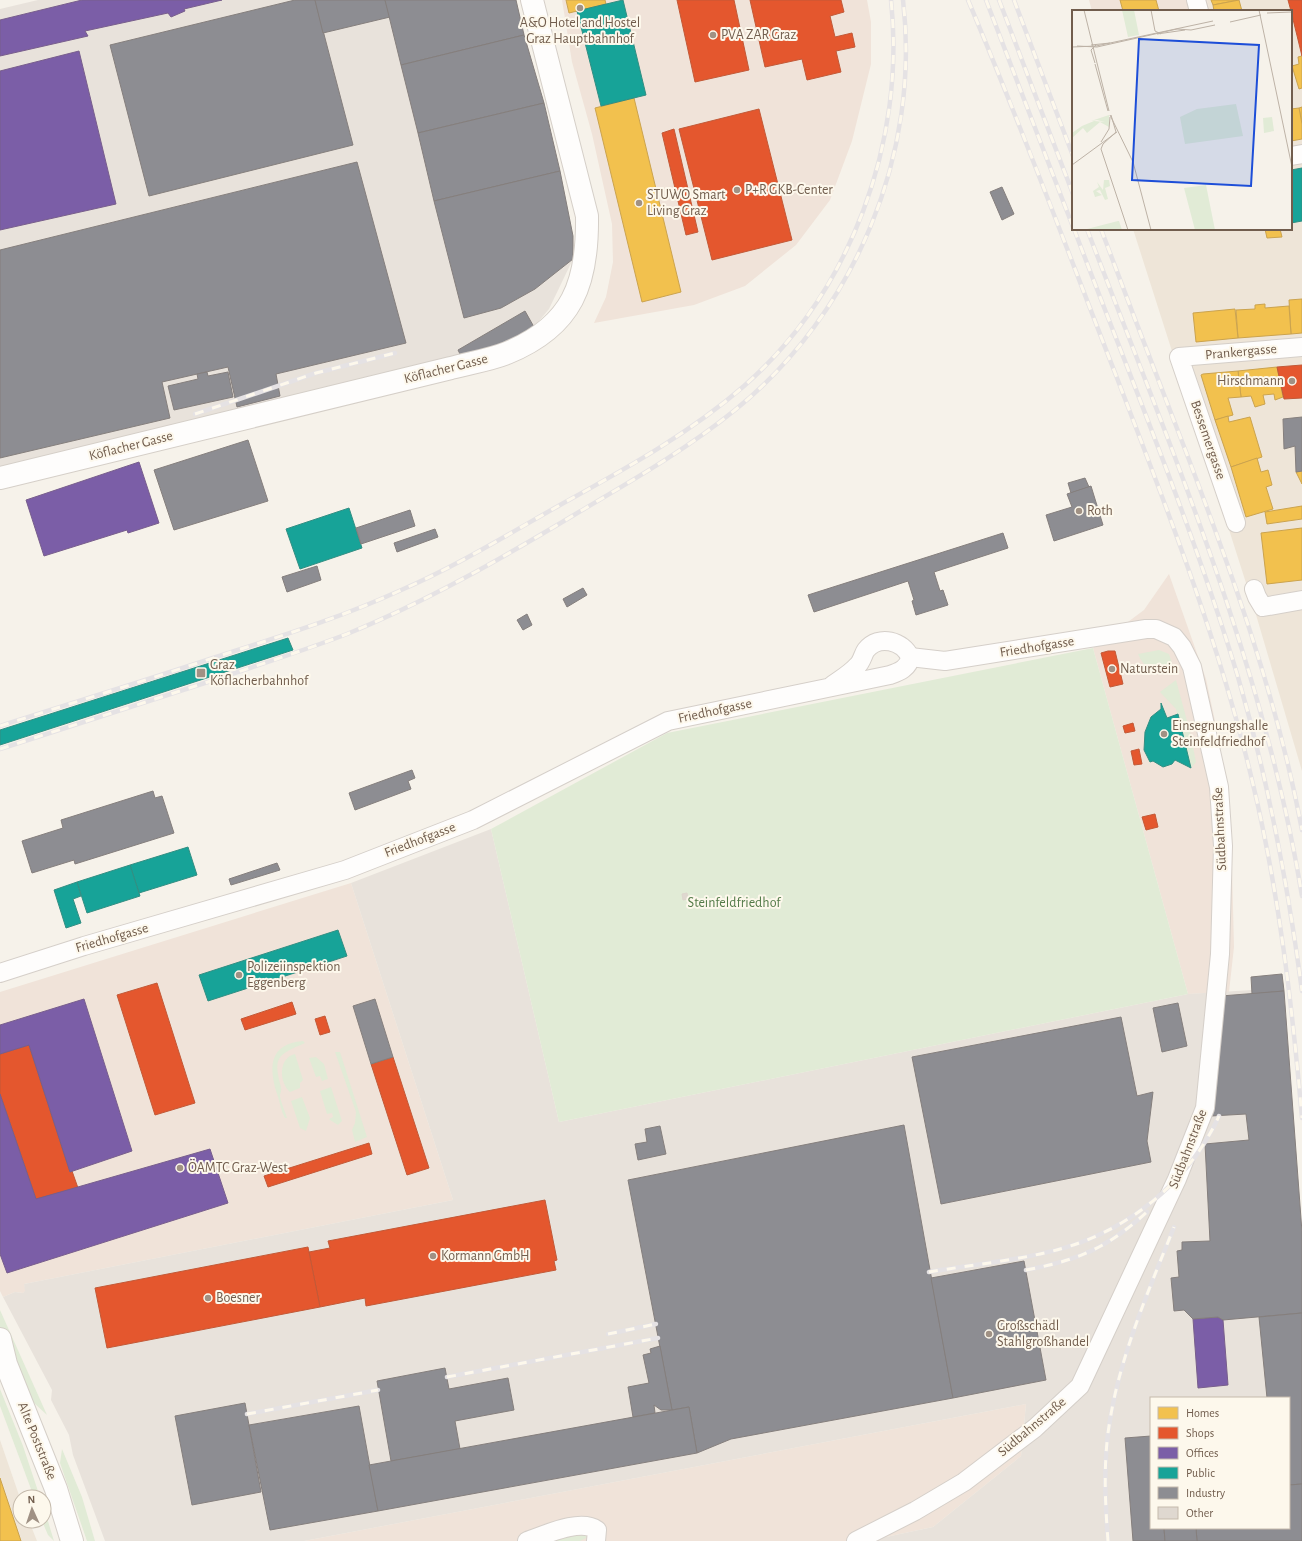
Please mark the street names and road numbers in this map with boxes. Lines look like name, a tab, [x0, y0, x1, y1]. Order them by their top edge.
street label: Prankergasse	[1204, 342, 1278, 362]
street label: Köflacher Gasse	[403, 352, 489, 386]
street label: Bessemergasse	[1188, 399, 1228, 481]
street label: Köflacher Gasse	[88, 429, 174, 463]
street label: Friedhofgasse	[999, 634, 1075, 660]
street label: Friedhofgasse	[677, 696, 753, 726]
street label: Südbahnstraße	[1211, 787, 1229, 871]
street label: Friedhofgasse	[383, 820, 457, 860]
street label: Friedhofgasse	[74, 921, 150, 955]
street label: Südbahnstraße	[1166, 1107, 1210, 1191]
street label: Südbahnstraße	[995, 1395, 1069, 1459]
street label: Alte Poststraße	[15, 1400, 59, 1482]

